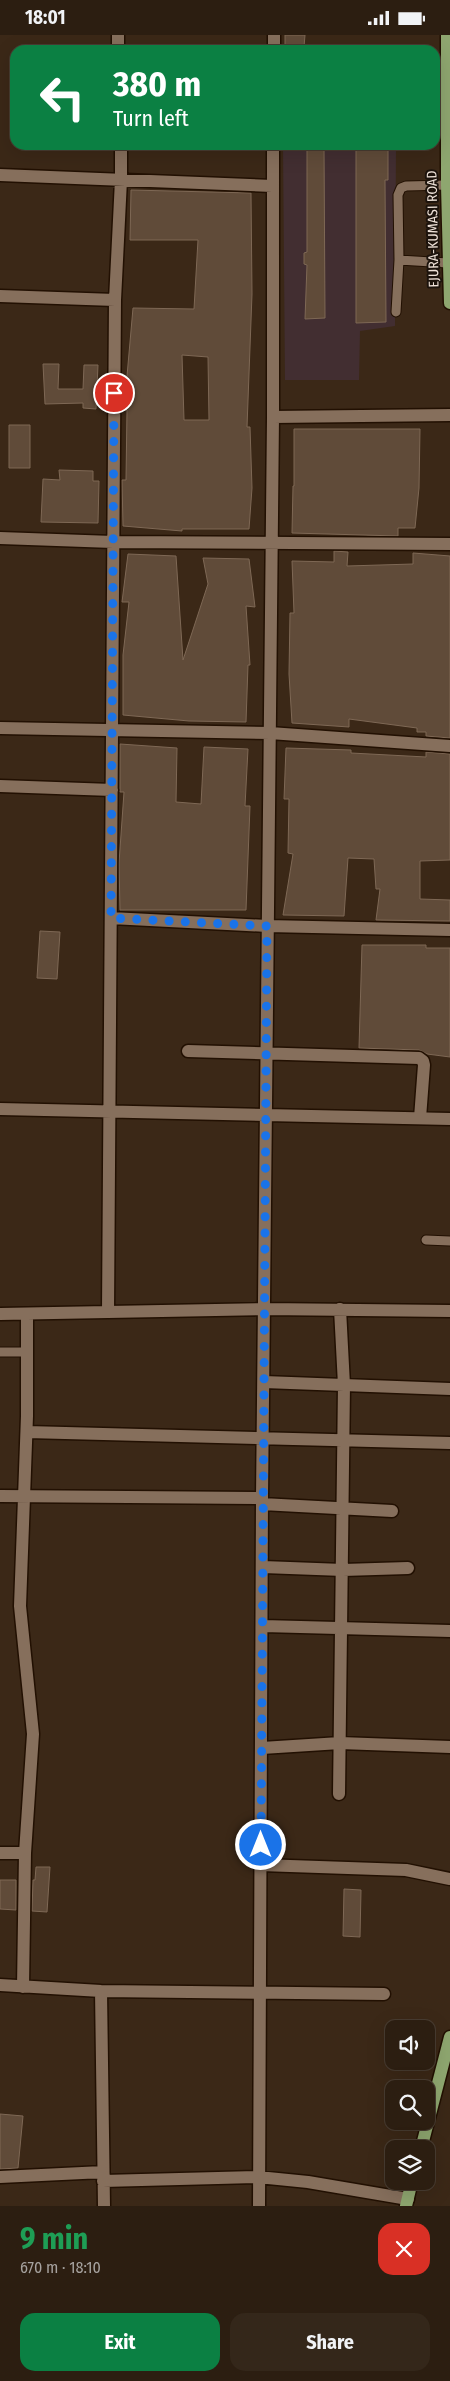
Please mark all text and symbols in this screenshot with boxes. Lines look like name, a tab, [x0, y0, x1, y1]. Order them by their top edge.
text: 18:01	[25, 6, 65, 29]
text: 380 m	[113, 63, 201, 105]
icon: left	[30, 65, 95, 130]
text: Turn left	[113, 105, 189, 132]
street label: EJURA-KUMASI ROAD	[423, 170, 443, 288]
pin	[93, 372, 135, 414]
icon: arrive	[100, 379, 128, 407]
position arrow	[234, 1818, 286, 1870]
map controls	[385, 2020, 435, 2190]
button: sound	[385, 2020, 435, 2070]
button: search	[385, 2080, 435, 2130]
button: layers	[385, 2140, 435, 2190]
text: 9 min	[20, 2221, 88, 2257]
button: close	[378, 2223, 430, 2275]
text: 670 m · 18:10	[20, 2258, 101, 2277]
button: Exit	[20, 2313, 220, 2371]
button: Share	[230, 2313, 430, 2371]

